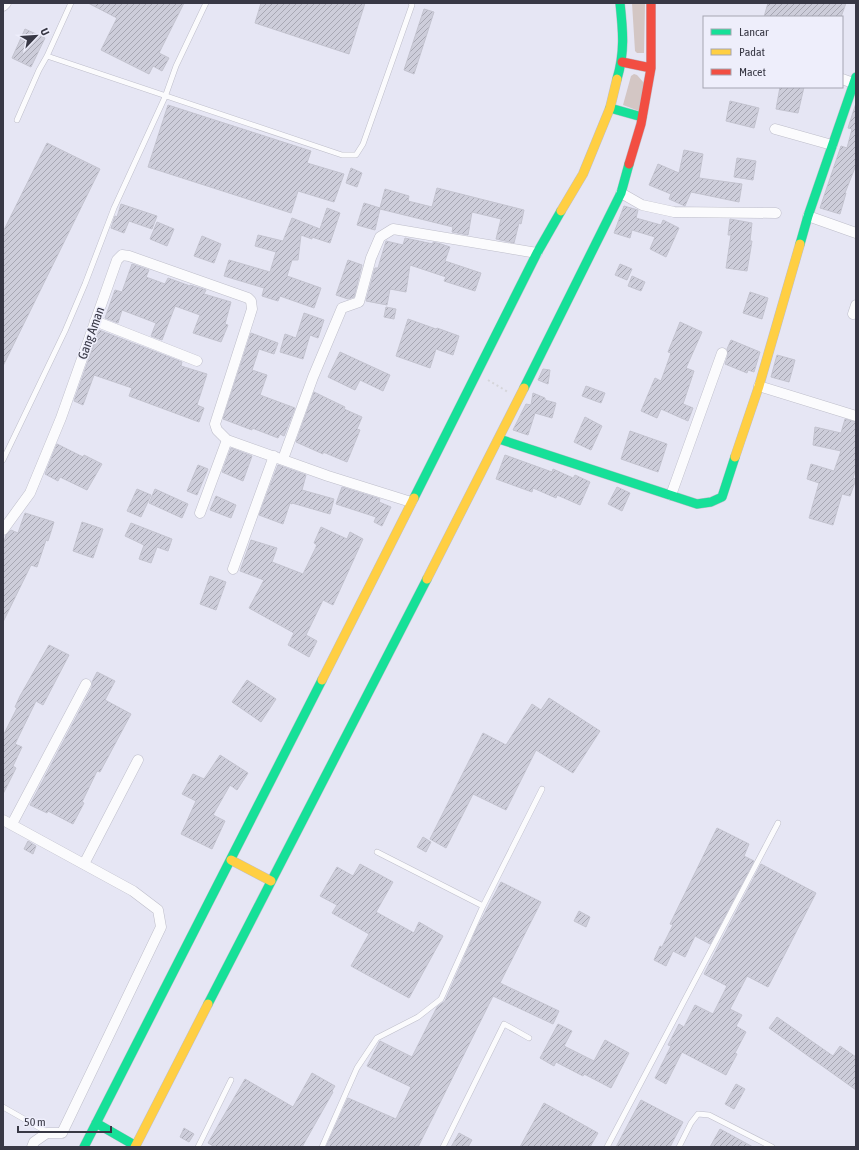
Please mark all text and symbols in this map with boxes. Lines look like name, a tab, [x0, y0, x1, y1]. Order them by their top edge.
north arrow	[16, 16, 56, 56]
legend	[703, 16, 843, 88]
text: Lancar	[739, 25, 769, 39]
text: U	[38, 26, 52, 37]
text: Padat	[739, 45, 765, 59]
text: Macet	[739, 65, 767, 79]
street label: Gang Aman	[75, 305, 107, 361]
scale bar	[18, 1108, 111, 1134]
text: 50 m	[24, 1115, 46, 1129]

